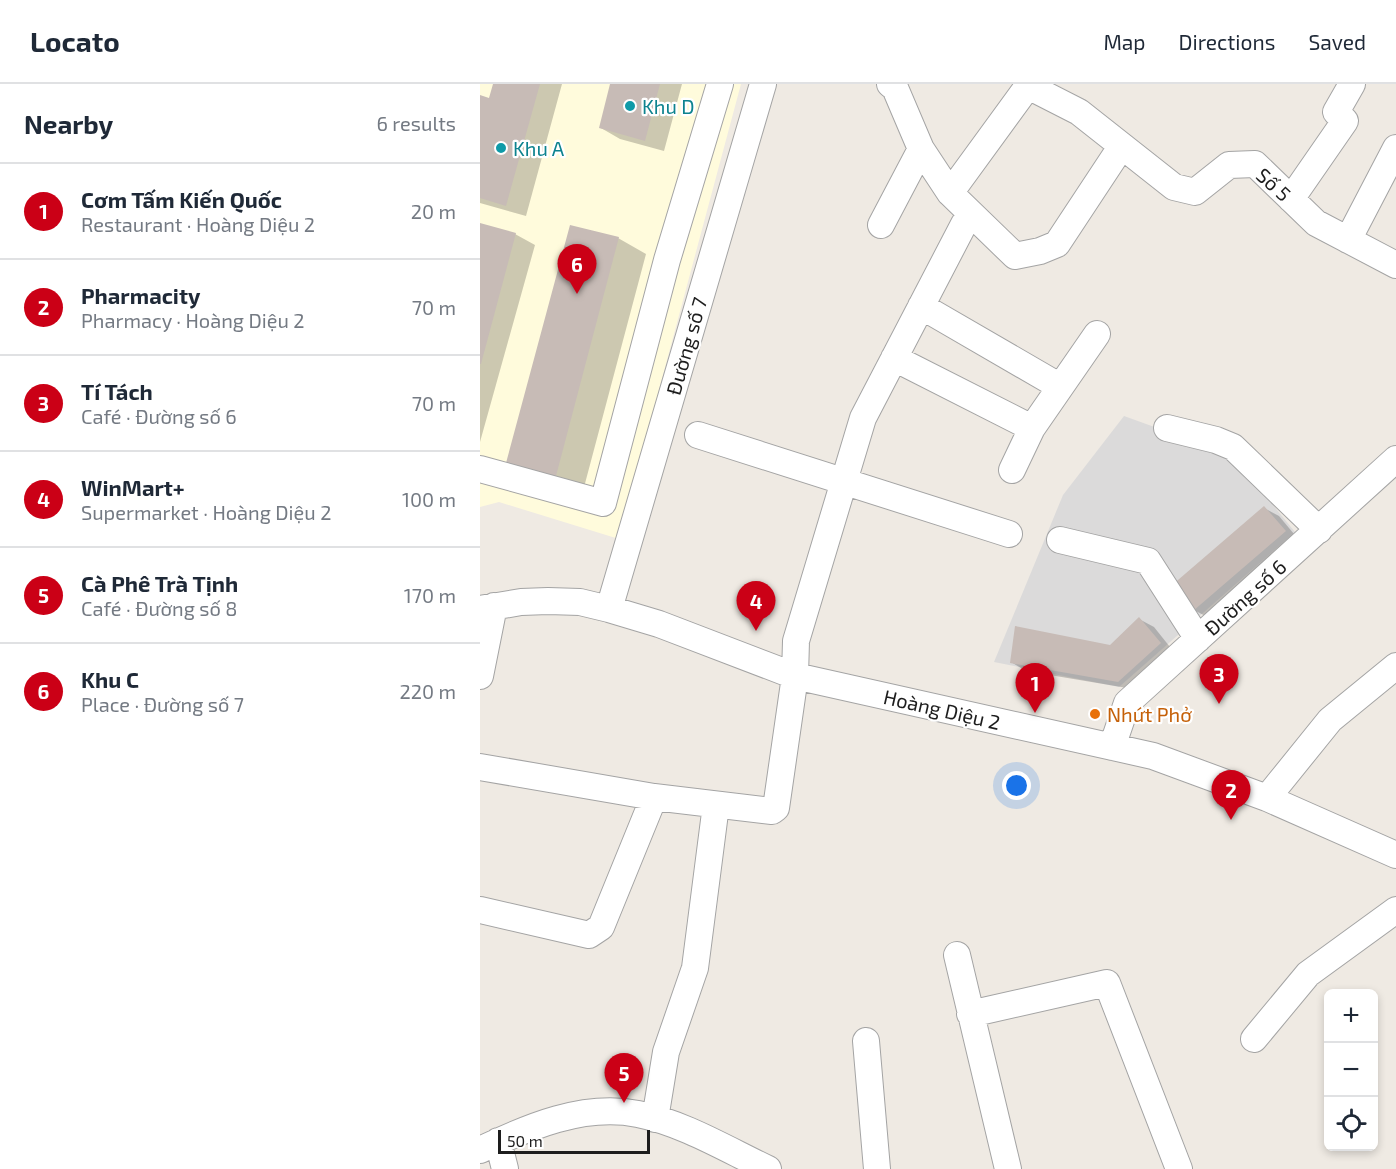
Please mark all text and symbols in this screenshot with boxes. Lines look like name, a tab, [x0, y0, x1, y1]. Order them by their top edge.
text: Locato	[30, 24, 120, 58]
text: Map	[1103, 29, 1146, 54]
text: Directions	[1179, 29, 1275, 54]
text: Saved	[1308, 29, 1366, 54]
place label: Khu D	[642, 94, 695, 118]
marker: Khu D	[623, 99, 637, 113]
text: Nearby	[24, 108, 113, 139]
text: 6 results	[376, 111, 456, 135]
place label: Khu A	[513, 136, 565, 160]
marker: Khu A	[494, 141, 508, 155]
street label: Số 5	[1252, 162, 1296, 206]
text: Cơm Tấm Kiến Quốc	[81, 186, 282, 212]
text: 1	[39, 199, 48, 223]
text: 20 m	[411, 199, 456, 223]
text: Restaurant · Hoàng Diệu 2	[81, 212, 315, 236]
pin: 6	[558, 244, 596, 294]
text: Pharmacity	[81, 282, 200, 308]
street label: Đường số 7	[661, 294, 711, 398]
text: 2	[38, 295, 49, 319]
text: 70 m	[412, 295, 456, 319]
text: Pharmacy · Hoàng Diệu 2	[81, 308, 305, 332]
text: Tí Tách	[81, 378, 153, 404]
text: 3	[38, 391, 49, 415]
text: 70 m	[412, 391, 456, 415]
text: Café · Đường số 6	[81, 404, 237, 428]
text: WinMart+	[81, 474, 185, 500]
text: 4	[37, 487, 50, 511]
text: 100 m	[402, 487, 456, 511]
text: Supermarket · Hoàng Diệu 2	[81, 500, 331, 524]
street label: Đường số 6	[1199, 554, 1291, 640]
text: Cà Phê Trà Tịnh	[81, 570, 238, 596]
pin: 4	[736, 582, 776, 631]
text: 5	[38, 583, 49, 607]
text: 170 m	[404, 583, 456, 607]
text: Café · Đường số 8	[81, 596, 237, 620]
pin: 3	[1200, 654, 1238, 704]
pin: 1	[1016, 664, 1054, 713]
text: Khu C	[81, 666, 139, 692]
text: 6	[38, 679, 49, 703]
text: 220 m	[399, 679, 456, 703]
street label: Hoàng Diệu 2	[881, 684, 1003, 734]
text: Place · Đường số 7	[81, 692, 244, 716]
place label: Nhứt Phở	[1107, 702, 1192, 726]
marker: Nhứt Phở	[1088, 707, 1102, 721]
pin: 2	[1212, 770, 1251, 820]
your location	[1002, 771, 1031, 800]
map controls	[1324, 989, 1378, 1151]
button: +	[1324, 989, 1378, 1043]
button: −	[1324, 1043, 1378, 1097]
pin: 5	[604, 1054, 644, 1103]
button: locate	[1324, 1097, 1378, 1151]
scale bar	[498, 1127, 650, 1154]
text: 50 m	[507, 1131, 543, 1150]

